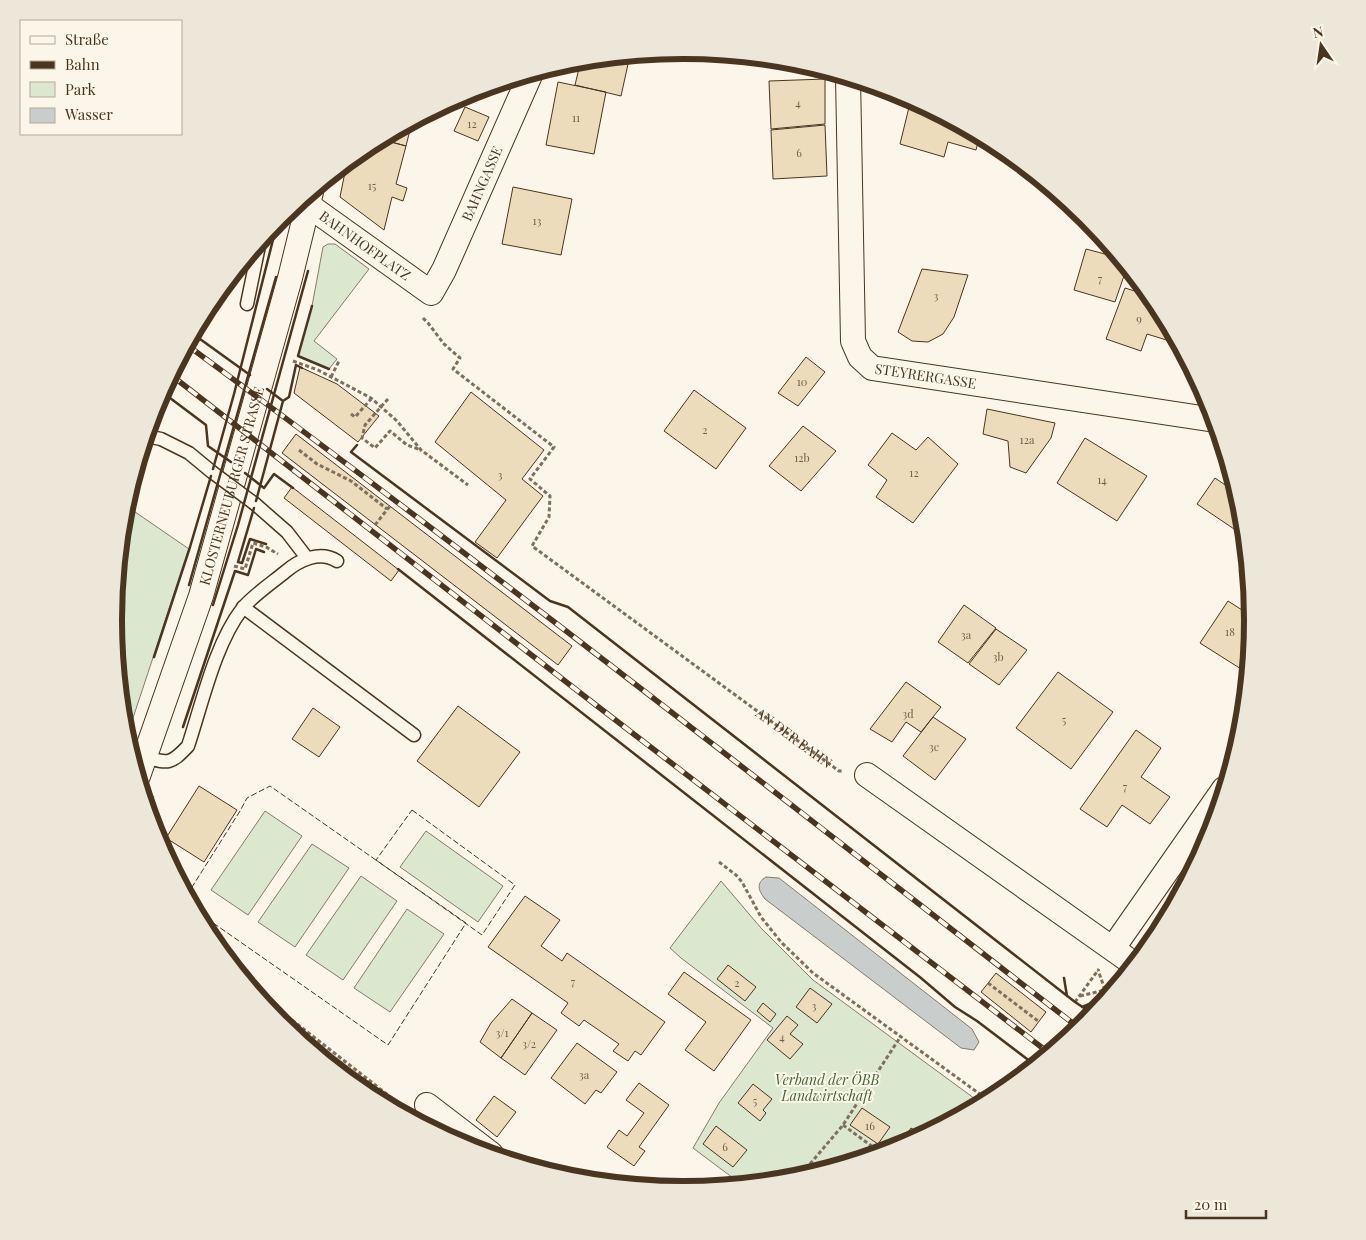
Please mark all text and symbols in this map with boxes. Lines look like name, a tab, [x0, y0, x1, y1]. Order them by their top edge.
legend	[20, 20, 182, 135]
north arrow	[1296, 20, 1346, 70]
text: N	[1311, 21, 1325, 42]
text: Straße	[65, 29, 109, 49]
text: Bahn	[65, 54, 100, 74]
text: Park	[65, 79, 97, 99]
house number: 4	[795, 95, 801, 110]
text: Wasser	[64, 104, 113, 124]
house number: 11	[572, 110, 580, 125]
house number: 12	[467, 116, 477, 131]
street label: BAHNGASSE	[457, 143, 506, 224]
house number: 6	[796, 145, 802, 160]
house number: 15	[368, 178, 377, 193]
street label: BAHNHOFPLATZ	[316, 206, 415, 284]
house number: 13	[533, 213, 541, 228]
house number: 7	[1098, 271, 1103, 286]
house number: 3	[934, 288, 939, 303]
house number: 9	[1136, 311, 1142, 326]
street label: STEYRERGASSE	[874, 359, 978, 393]
house number: 10	[797, 374, 808, 389]
street label: KLOSTERNEUBURGER STRASSE	[194, 384, 268, 587]
house number: 2	[702, 422, 708, 437]
house number: 12a	[1020, 432, 1035, 447]
house number: 12b	[794, 450, 810, 465]
house number: 12	[909, 465, 919, 480]
house number: 3	[498, 467, 503, 482]
house number: 14	[1097, 472, 1107, 487]
house number: 18	[1225, 624, 1235, 639]
house number: 3a	[961, 627, 972, 642]
house number: 3b	[992, 649, 1004, 664]
street label: AN DER BAHN	[751, 703, 836, 772]
house number: 3d	[902, 706, 914, 721]
house number: 5	[1062, 712, 1067, 727]
house number: 3c	[929, 739, 939, 754]
house number: 7	[1123, 779, 1128, 794]
house number: 7	[571, 974, 576, 989]
house number: 2	[734, 975, 740, 990]
house number: 3	[812, 998, 817, 1013]
house number: 3/1	[495, 1025, 509, 1040]
house number: 4	[779, 1029, 785, 1044]
house number: 3/2	[522, 1036, 536, 1051]
house number: 3a	[579, 1067, 590, 1082]
park label: Verband der ÖBB Landwirtschaft	[775, 1070, 880, 1105]
house number: 5	[753, 1093, 758, 1108]
house number: 16	[865, 1118, 875, 1133]
house number: 6	[722, 1139, 728, 1154]
scale bar	[1186, 1188, 1266, 1220]
text: 20 m	[1194, 1194, 1228, 1214]

